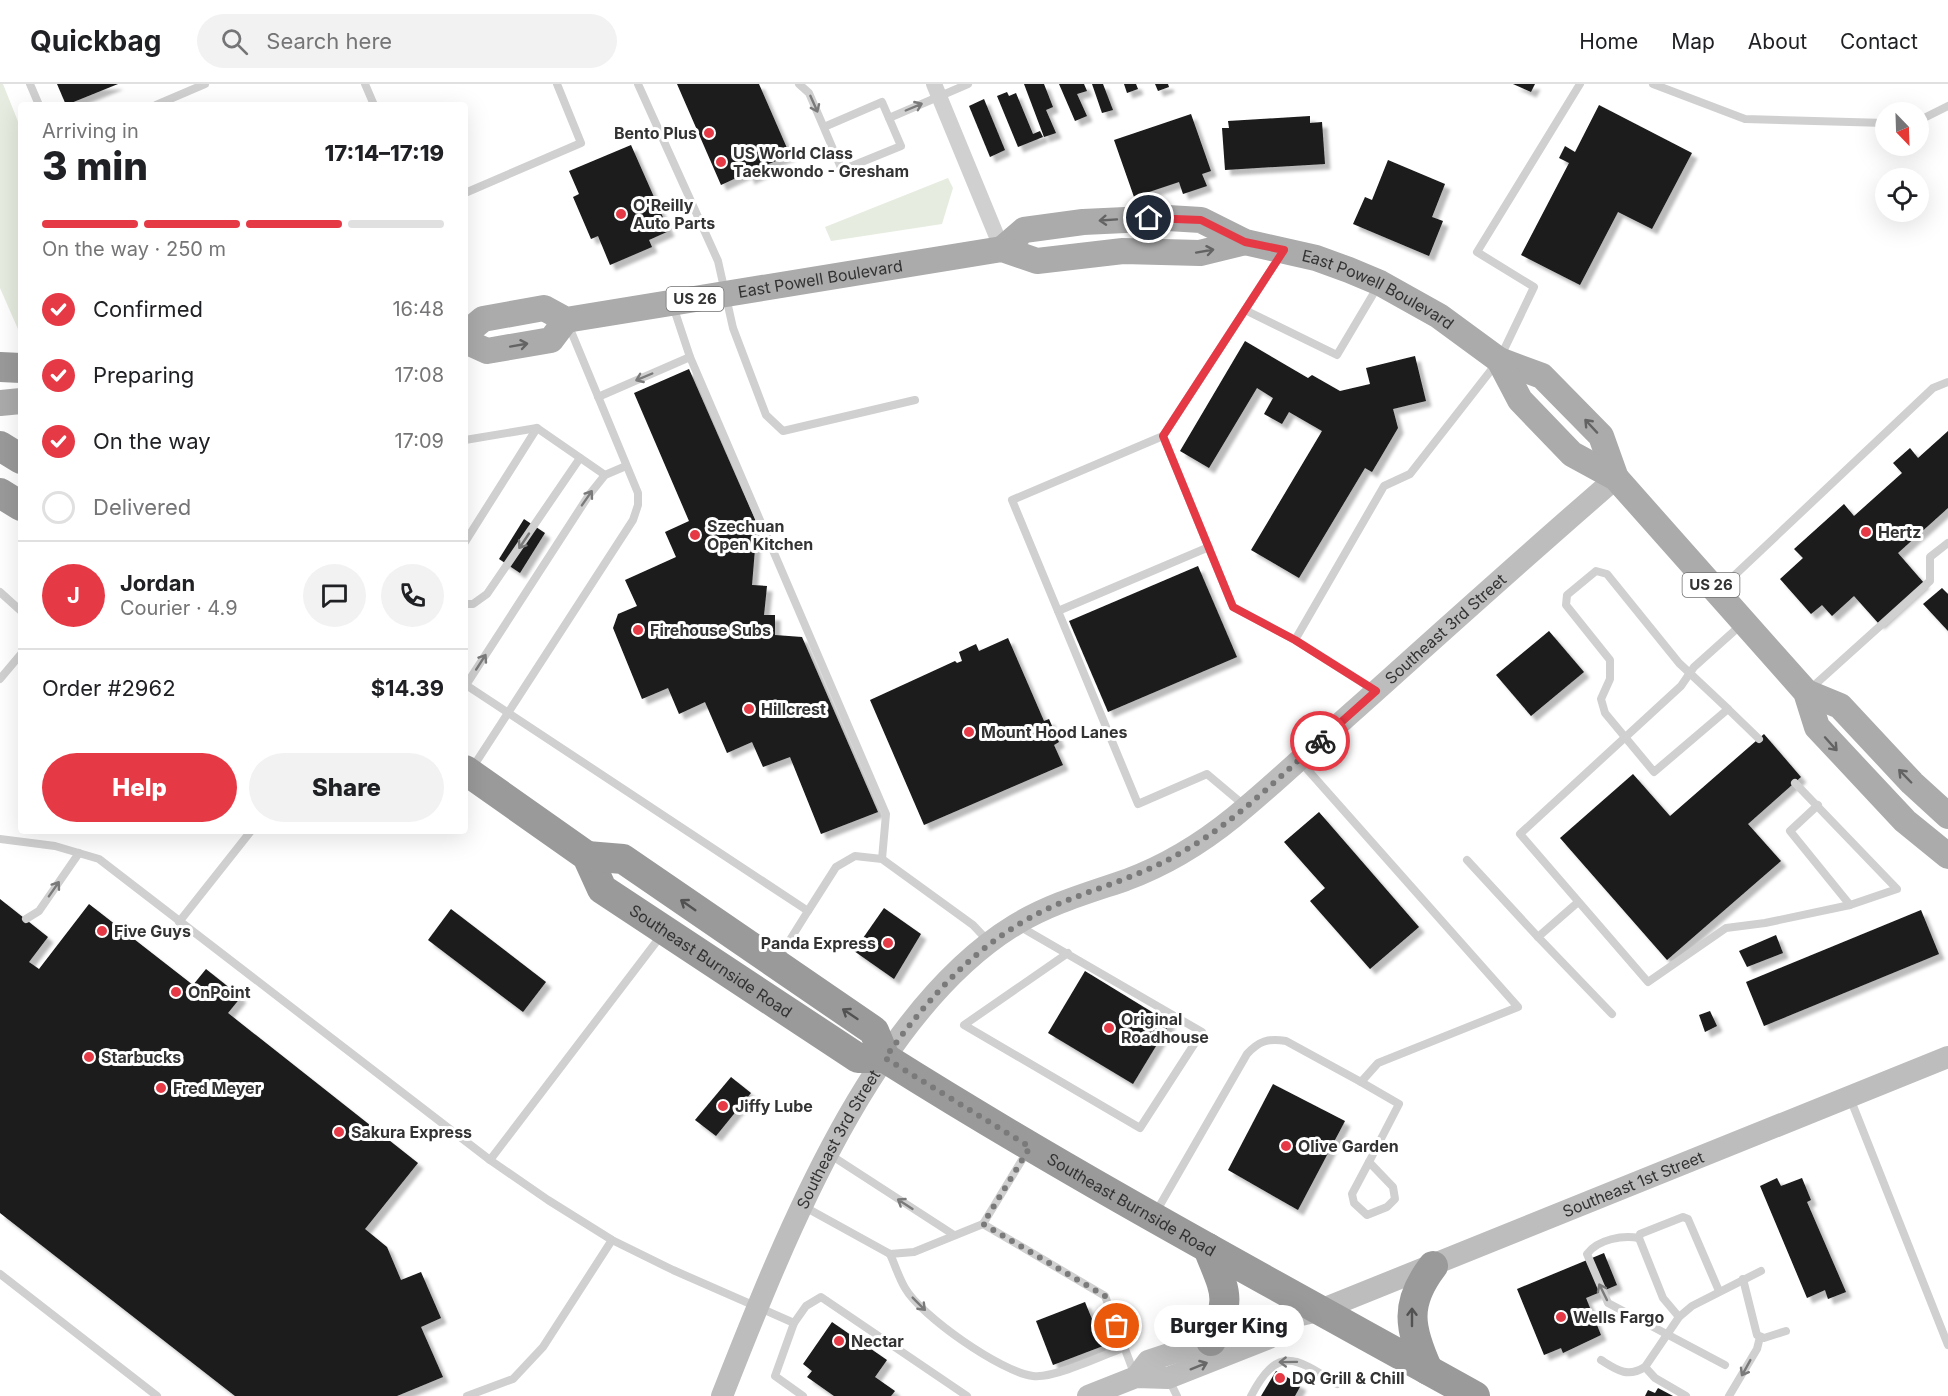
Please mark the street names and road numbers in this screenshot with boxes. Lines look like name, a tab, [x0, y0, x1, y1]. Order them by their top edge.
street label: East Powell Boulevard	[1300, 245, 1458, 334]
street label: East Powell Boulevard	[736, 255, 904, 302]
road number: US 26	[666, 287, 724, 311]
street label: Southeast 3rd Street	[1381, 569, 1510, 688]
road number: US 26	[1682, 573, 1740, 597]
street label: Southeast Burnside Road	[626, 900, 796, 1022]
street label: Southeast 3rd Street	[792, 1066, 884, 1212]
street label: Southeast 1st Street	[1559, 1147, 1707, 1221]
street label: Southeast Burnside Road	[1044, 1148, 1219, 1260]

